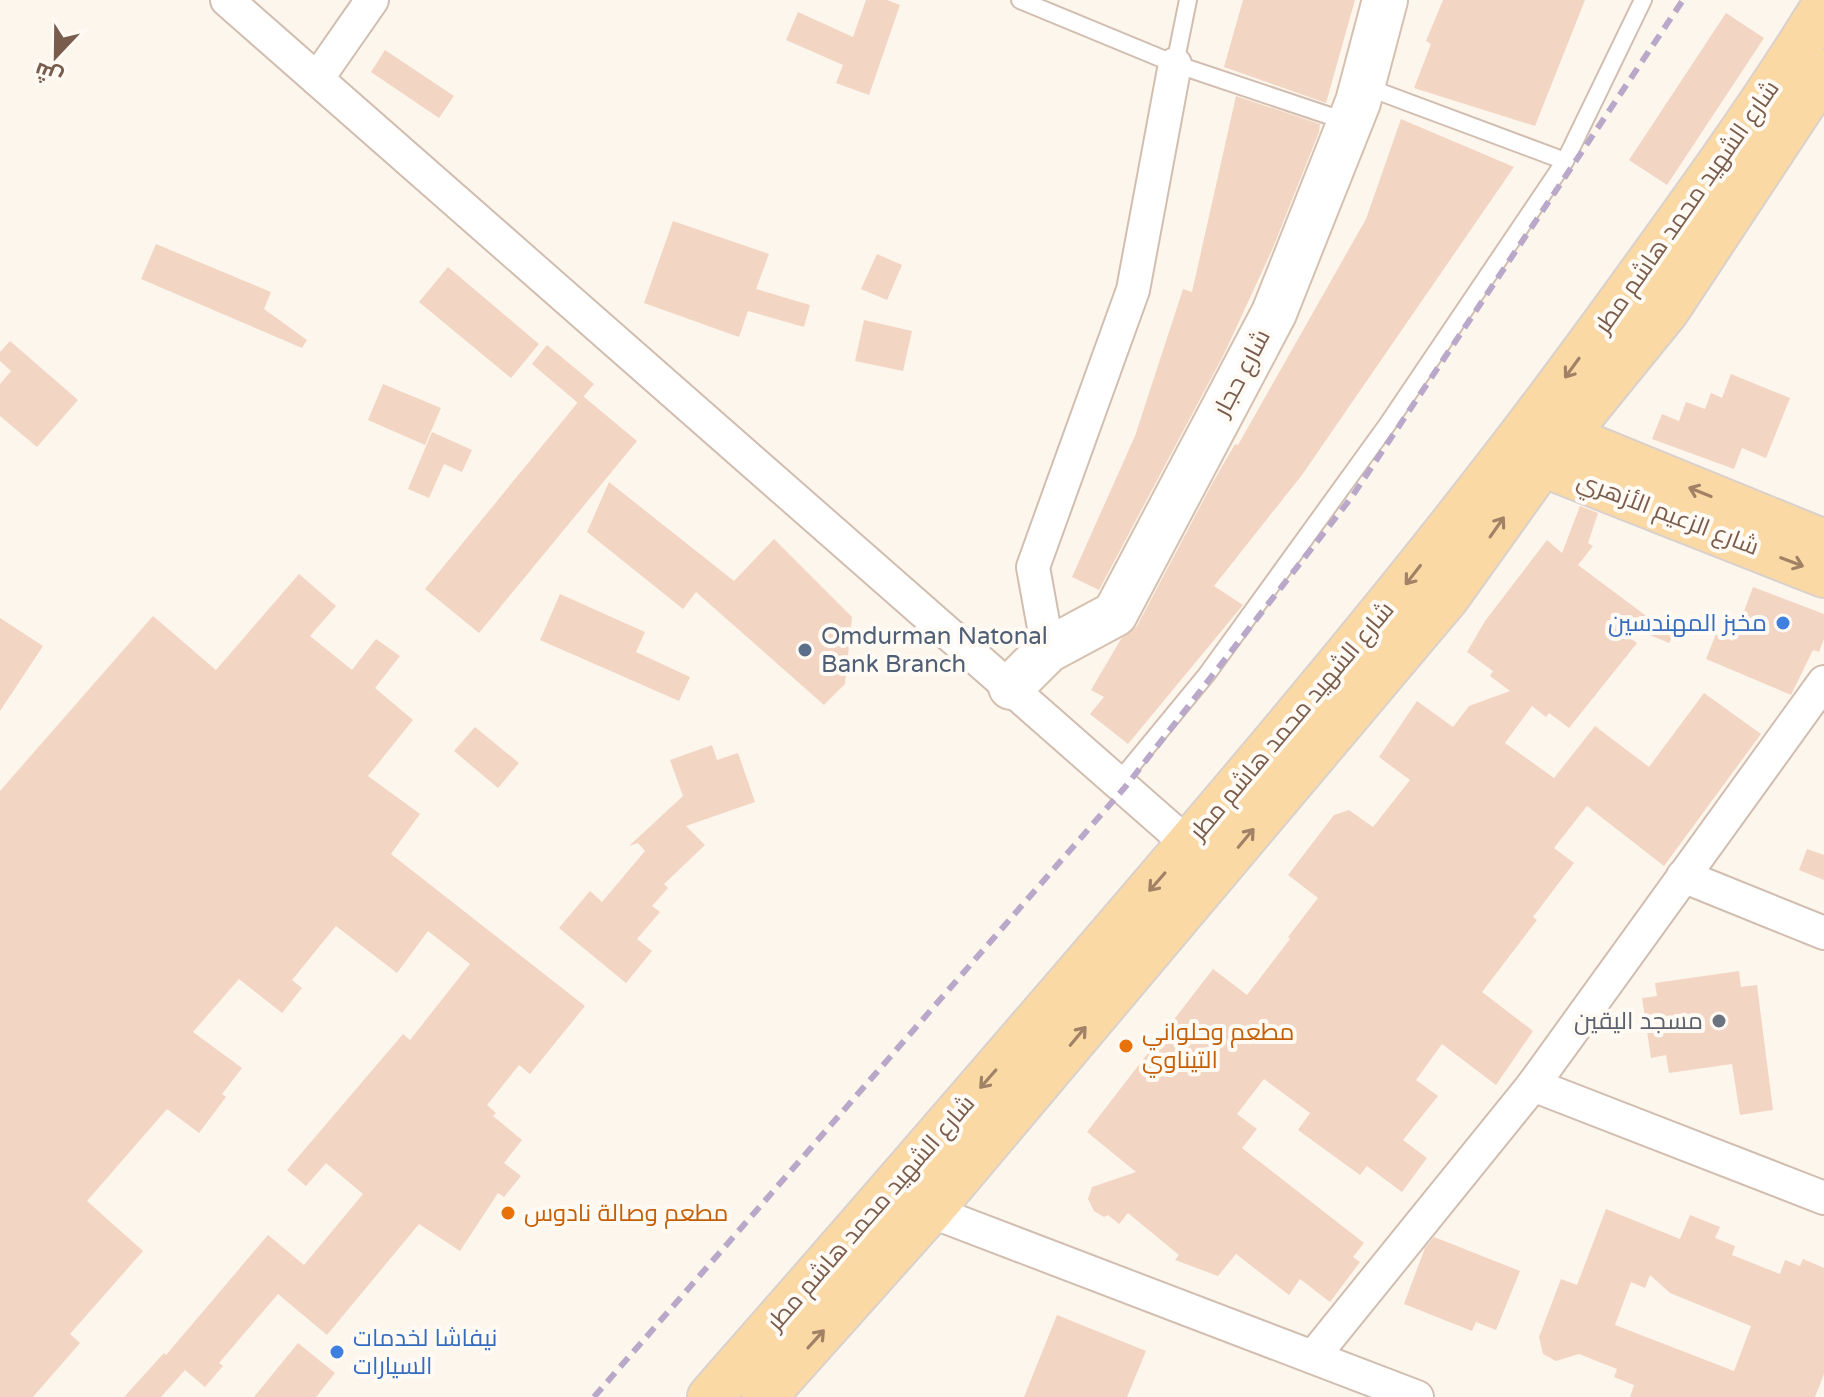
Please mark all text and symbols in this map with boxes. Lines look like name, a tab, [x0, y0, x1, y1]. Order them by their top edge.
north arrow	[16, 16, 96, 96]
text: ش	[31, 56, 67, 91]
street label: شارع الشهيد محمد هاشم مطر	[1587, 75, 1786, 341]
street label: شارع حجار	[1206, 325, 1278, 424]
one-way arrow	[1564, 357, 1580, 379]
street label: شارع الزعيم الأزهري	[1572, 466, 1763, 565]
one-way arrow	[1688, 483, 1713, 498]
one-way arrow	[1489, 516, 1505, 538]
one-way arrow	[1779, 556, 1804, 571]
one-way arrow	[1405, 564, 1422, 585]
street label: شارع الشهيد محمد هاشم مطر	[1182, 596, 1401, 848]
place label: مخبز المهندسين	[1608, 609, 1767, 638]
marker: مخبز المهندسين	[1774, 614, 1792, 632]
place label: Omdurman Natonal Bank Branch	[821, 622, 1048, 679]
marker: Omdurman Natonal Bank Branch	[796, 641, 814, 659]
one-way arrow	[1237, 828, 1255, 849]
one-way arrow	[1148, 871, 1166, 891]
place label: مسجد اليقين	[1574, 1007, 1703, 1036]
marker: مسجد اليقين	[1710, 1012, 1728, 1030]
place label: مطعم وحلواني التيناوي	[1142, 1018, 1294, 1078]
one-way arrow	[1069, 1027, 1087, 1047]
marker: مطعم وحلواني التيناوي	[1117, 1037, 1135, 1055]
one-way arrow	[979, 1068, 997, 1089]
street label: شارع الشهيد محمد هاشم مطر	[760, 1089, 982, 1339]
place label: مطعم وصالة نادوس	[524, 1199, 728, 1229]
marker: مطعم وصالة نادوس	[499, 1204, 517, 1222]
place label: نيفاشا لخدمات السيارات	[353, 1324, 497, 1381]
one-way arrow	[807, 1329, 825, 1349]
marker: نيفاشا لخدمات السيارات	[328, 1343, 346, 1361]

